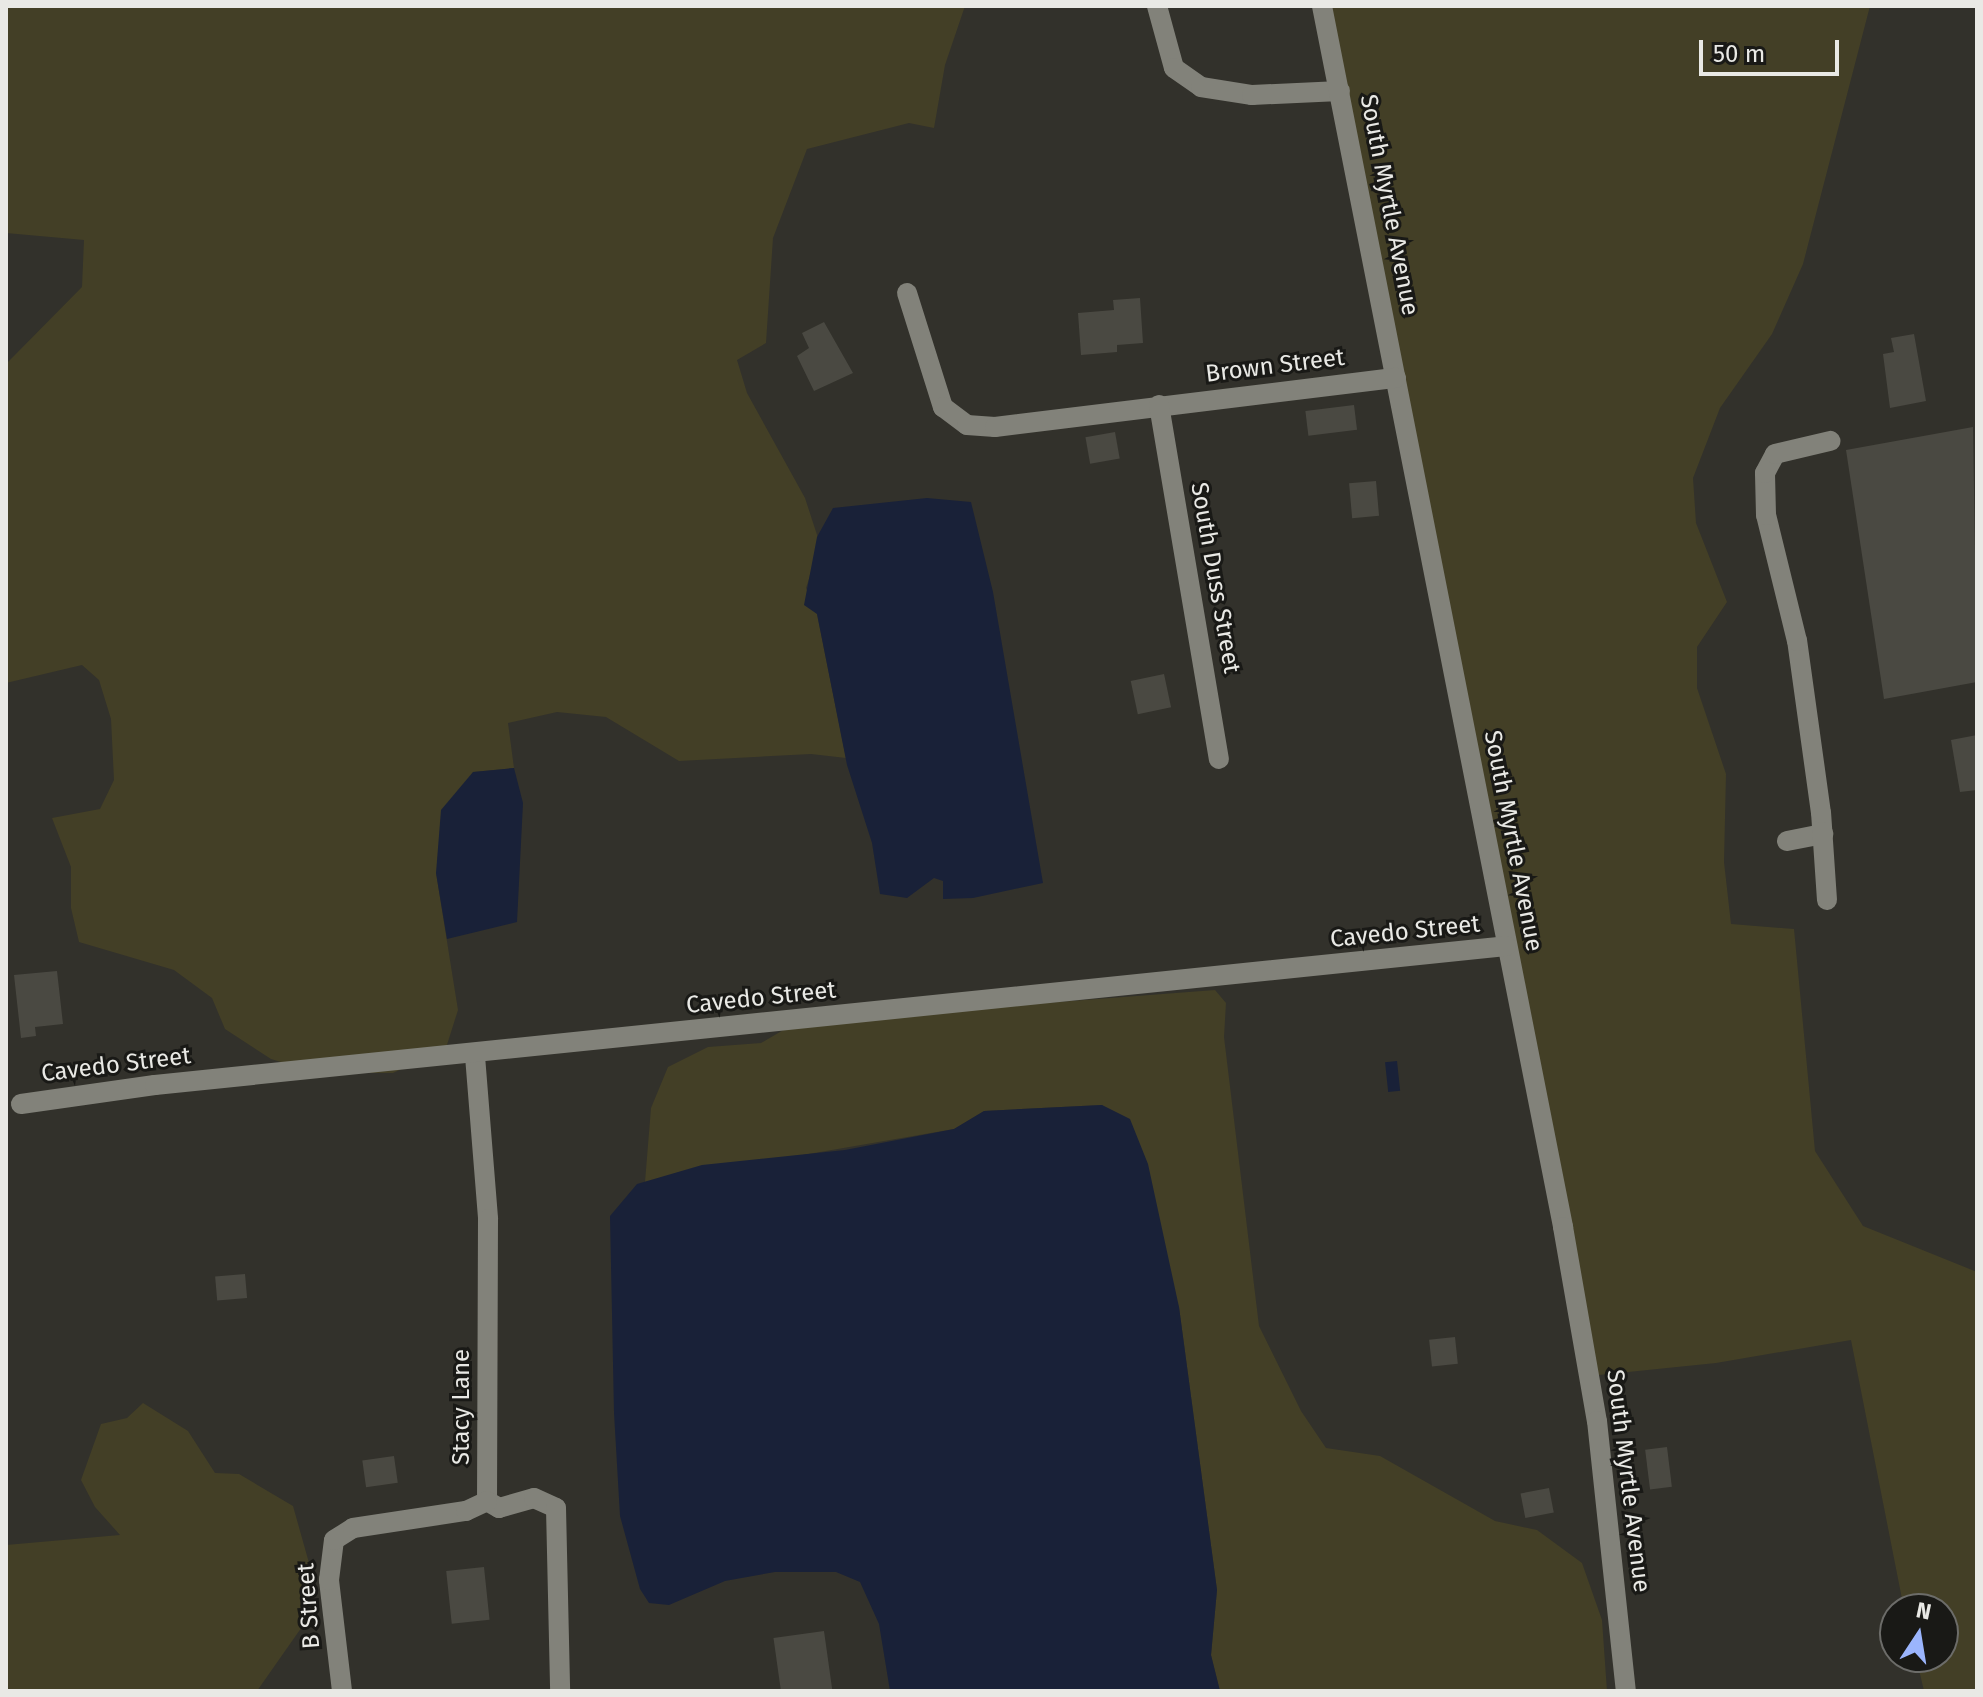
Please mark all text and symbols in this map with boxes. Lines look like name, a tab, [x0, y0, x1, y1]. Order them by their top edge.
scale bar	[1703, 24, 1843, 74]
text: 50 m	[1713, 40, 1765, 68]
street label: South Myrtle Avenue	[1353, 92, 1425, 318]
street label: Brown Street	[1204, 343, 1346, 389]
street label: South Duss Street	[1184, 480, 1246, 676]
street label: South Myrtle Avenue	[1477, 728, 1549, 954]
street label: Cavedo Street	[1329, 910, 1481, 954]
street label: Cavedo Street	[685, 976, 837, 1020]
street label: Cavedo Street	[40, 1042, 192, 1088]
street label: Stacy Lane	[448, 1349, 476, 1465]
street label: South Myrtle Avenue	[1600, 1368, 1656, 1594]
street label: B Street	[292, 1562, 326, 1650]
north arrow	[1879, 1593, 1959, 1673]
text: N	[1914, 1596, 1934, 1626]

